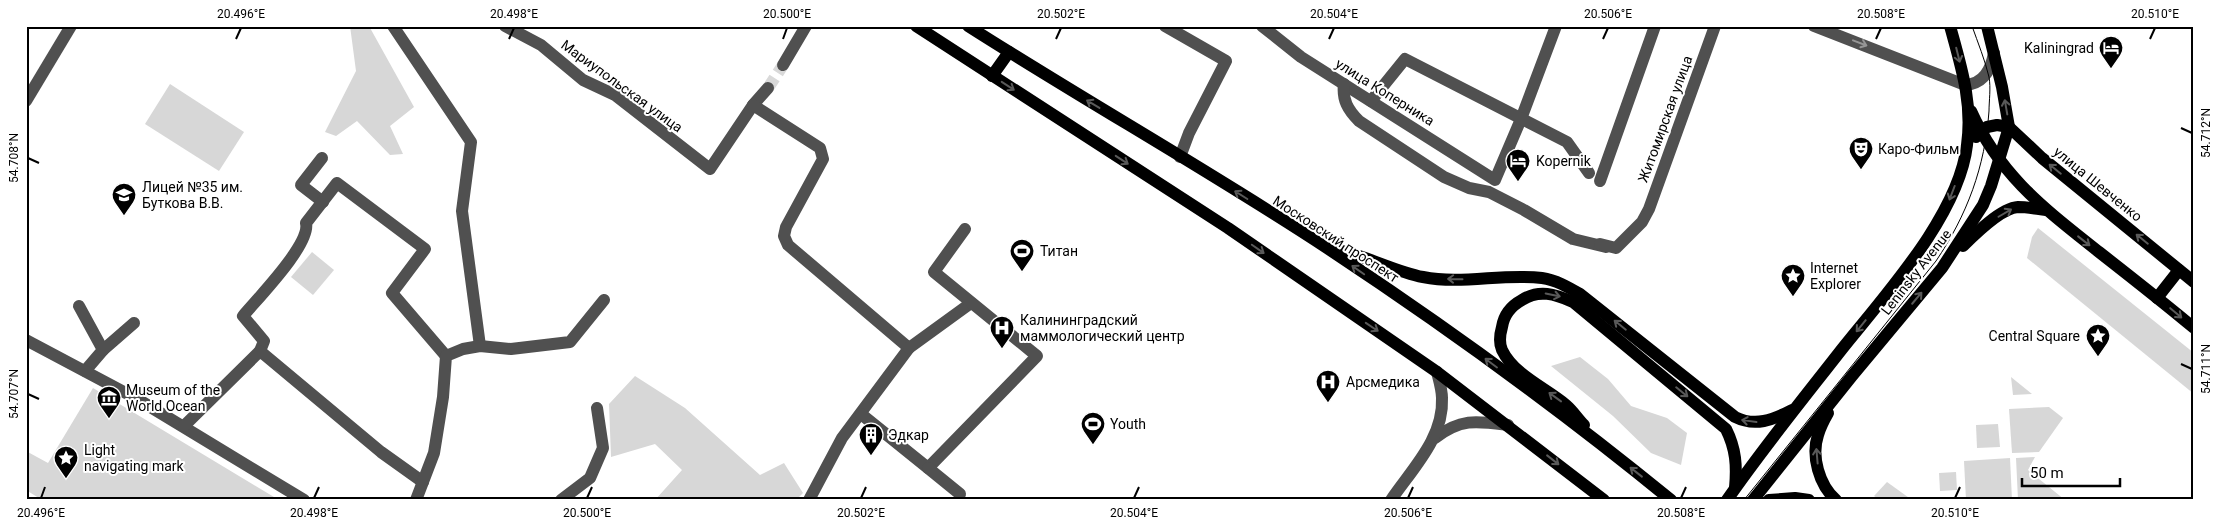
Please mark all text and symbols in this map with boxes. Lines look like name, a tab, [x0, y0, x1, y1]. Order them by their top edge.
text: 20.496°E	[217, 7, 265, 21]
text: 20.498°E	[490, 7, 538, 21]
text: 20.500°E	[763, 7, 811, 21]
text: 20.502°E	[1037, 7, 1085, 21]
text: 20.504°E	[1310, 7, 1358, 21]
text: 20.506°E	[1584, 7, 1632, 21]
text: 20.508°E	[1857, 7, 1905, 21]
text: 20.510°E	[2131, 7, 2179, 21]
hotel icon: Kaliningrad	[2098, 35, 2124, 69]
street label: Мариупольская улица	[558, 37, 686, 135]
one-way arrow	[1852, 39, 1867, 48]
place label: Kaliningrad	[2024, 40, 2094, 56]
one-way arrow	[1953, 47, 1963, 63]
street label: Житомирская улица	[1635, 53, 1695, 185]
street label: улица Коперника	[1333, 55, 1437, 129]
one-way arrow	[1001, 81, 1015, 92]
one-way arrow	[1087, 98, 1101, 108]
one-way arrow	[2000, 99, 2010, 115]
text: 54.712°N	[2199, 108, 2213, 158]
text: 54.708°N	[7, 133, 21, 183]
theatre icon: Каро-Фильм	[1848, 136, 1874, 170]
place label: Каро-Фильм	[1878, 141, 1959, 157]
street label: улица Шевченко	[2051, 143, 2145, 225]
hotel icon: Kopernik	[1505, 148, 1531, 182]
place label: Kopernik	[1536, 153, 1592, 169]
one-way arrow	[1115, 155, 1129, 165]
one-way arrow	[2048, 163, 2061, 174]
place label: Лицей №35 им. Буткова В.В.	[142, 179, 243, 211]
school or university icon: Лицей №35 им. Буткова В.В.	[111, 182, 137, 216]
one-way arrow	[1947, 185, 1957, 200]
one-way arrow	[1234, 189, 1248, 200]
street label: Московский проспект	[1270, 192, 1402, 286]
one-way arrow	[1998, 208, 2013, 218]
street label: Leninsky Avenue	[1878, 226, 1954, 318]
one-way arrow	[2135, 234, 2148, 245]
one-way arrow	[2078, 235, 2091, 246]
sports icon: Титан	[1009, 238, 1035, 272]
place label: Титан	[1040, 243, 1078, 259]
one-way arrow	[1251, 244, 1265, 254]
place label: Internet Explorer	[1810, 260, 1861, 292]
place icon: Internet Explorer	[1780, 263, 1806, 297]
one-way arrow	[1351, 265, 1365, 275]
one-way arrow	[1447, 274, 1463, 284]
one-way arrow	[1545, 291, 1561, 300]
one-way arrow	[1911, 292, 1922, 305]
one-way arrow	[2169, 307, 2182, 319]
place label: Калининградский маммологический центр	[1020, 312, 1185, 344]
hospital icon: Калининградский маммологический центр	[989, 315, 1015, 349]
one-way arrow	[1855, 319, 1866, 332]
one-way arrow	[1614, 320, 1627, 331]
one-way arrow	[1364, 323, 1378, 333]
place icon: Central Square	[2085, 323, 2111, 357]
place label: Central Square	[1989, 328, 2080, 344]
text: 54.711°N	[2199, 344, 2213, 394]
one-way arrow	[1484, 358, 1498, 368]
text: 54.707°N	[7, 369, 21, 419]
hospital icon: Арсмедика	[1315, 369, 1341, 403]
place label: Арсмедика	[1346, 374, 1420, 390]
place label: Museum of the World Ocean	[126, 382, 220, 414]
museum icon: Museum of the World Ocean	[96, 385, 122, 419]
one-way arrow	[1675, 387, 1688, 398]
one-way arrow	[1548, 392, 1562, 402]
sports icon: Youth	[1080, 411, 1106, 445]
place label: Youth	[1110, 416, 1146, 432]
one-way arrow	[1742, 416, 1758, 426]
building icon: Эдкар	[858, 422, 884, 456]
place label: Эдкар	[888, 427, 929, 443]
place label: Light navigating mark	[84, 442, 185, 474]
place icon: Light navigating mark	[53, 445, 79, 479]
one-way arrow	[1812, 449, 1821, 465]
one-way arrow	[1546, 455, 1560, 465]
scale bar	[2022, 456, 2120, 488]
text: 50 m	[2030, 464, 2064, 482]
one-way arrow	[1630, 466, 1643, 477]
text: 20.496°E	[17, 506, 65, 520]
text: 20.498°E	[290, 506, 338, 520]
text: 20.500°E	[563, 506, 611, 520]
text: 20.502°E	[837, 506, 885, 520]
text: 20.504°E	[1110, 506, 1158, 520]
text: 20.506°E	[1384, 506, 1432, 520]
text: 20.508°E	[1657, 506, 1705, 520]
text: 20.510°E	[1931, 506, 1979, 520]

